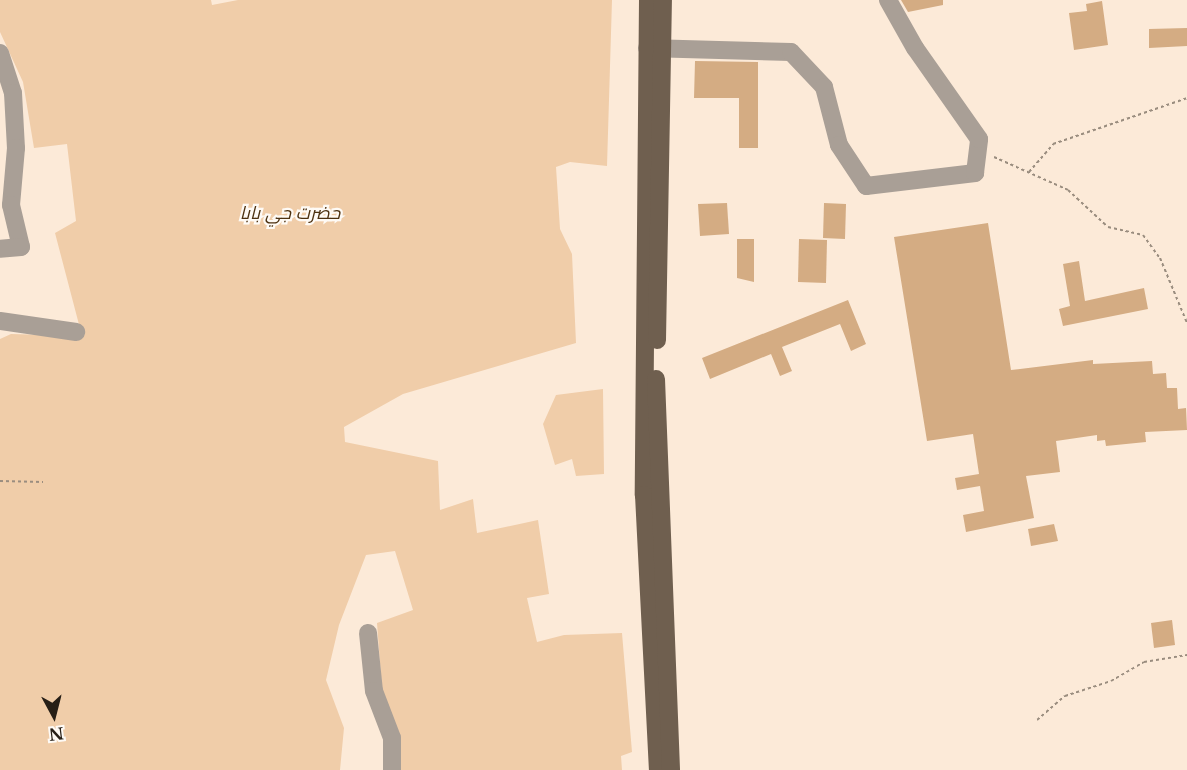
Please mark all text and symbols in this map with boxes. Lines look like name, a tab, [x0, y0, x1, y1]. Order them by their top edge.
park label: حضرت جي بابا	[240, 202, 340, 224]
north arrow	[24, 686, 84, 746]
text: N	[48, 723, 65, 745]

